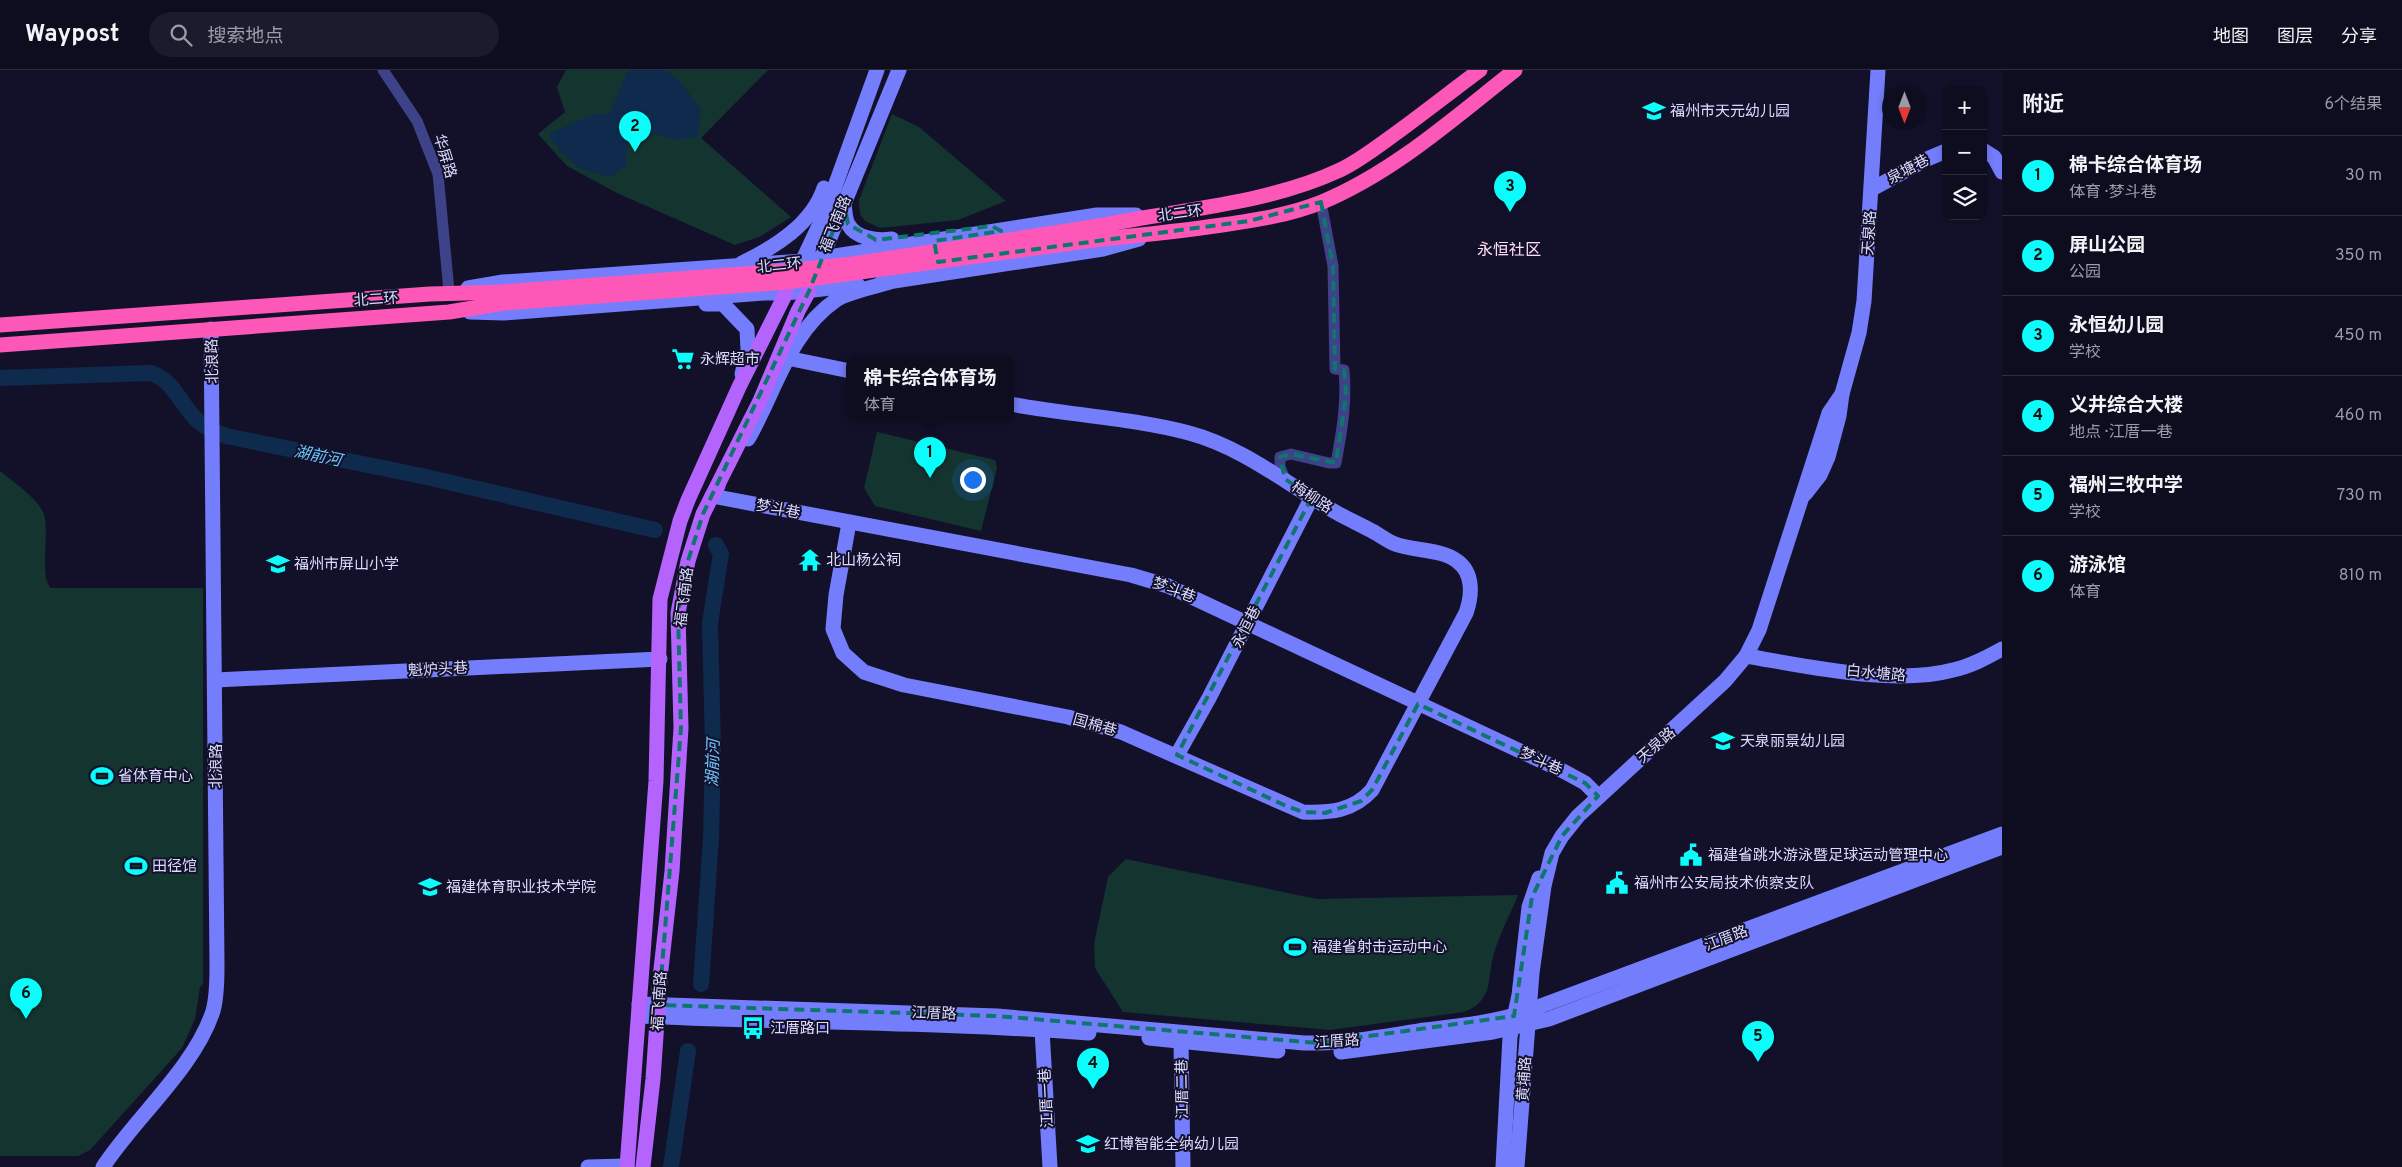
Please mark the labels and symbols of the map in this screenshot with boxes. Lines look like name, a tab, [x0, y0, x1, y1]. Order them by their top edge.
north arrow	[1882, 85, 1927, 130]
school or university icon: 福州市天元幼儿园	[1641, 98, 1667, 124]
place label: 福州市天元幼儿园	[1670, 102, 1790, 122]
pin: 2	[619, 111, 651, 152]
street label: 华屏路	[428, 132, 460, 181]
street label: 泉塘巷	[1884, 150, 1933, 189]
pin: 3	[1494, 171, 1526, 212]
street label: 福飞南路	[816, 193, 856, 256]
street label: 北二环	[1156, 201, 1204, 227]
street label: 天泉路	[1859, 210, 1882, 256]
district label: 永恒社区	[1477, 241, 1541, 261]
street label: 北二环	[756, 254, 803, 278]
street label: 北二环	[353, 288, 399, 312]
street label: 北浪路	[203, 338, 223, 384]
supermarket icon: 永辉超市	[670, 346, 696, 372]
place label: 永辉超市	[700, 351, 760, 370]
pin: 1	[914, 437, 946, 478]
water label: 湖前河	[292, 442, 346, 472]
your location	[960, 467, 986, 493]
street label: 梅柳路	[1287, 478, 1335, 518]
street label: 梦斗巷	[754, 497, 802, 524]
temple icon: 北山杨公祠	[797, 547, 823, 573]
school or university icon: 福州市屏山小学	[265, 551, 291, 577]
place label: 北山杨公祠	[826, 551, 901, 571]
place label: 福州市屏山小学	[294, 555, 399, 575]
street label: 福飞南路	[672, 566, 699, 628]
street label: 梦斗巷	[1149, 574, 1198, 608]
street label: 永恒巷	[1229, 603, 1266, 652]
street label: 魁炉头巷	[408, 658, 469, 682]
street label: 白水塘路	[1845, 661, 1907, 687]
street label: 国棉巷	[1070, 711, 1119, 742]
street label: 天泉路	[1634, 724, 1680, 768]
school or university icon: 天泉丽景幼儿园	[1710, 728, 1736, 754]
place label: 天泉丽景幼儿园	[1740, 733, 1845, 752]
water label: 湖前河	[703, 736, 725, 787]
street label: 北浪路	[207, 743, 227, 789]
street label: 梦斗巷	[1516, 744, 1565, 780]
sports icon: 省体育中心	[89, 763, 115, 789]
place label: 省体育中心	[118, 768, 193, 787]
public building icon: 福建省跳水游泳暨足球运动管理中心	[1678, 842, 1704, 868]
place label: 福建省跳水游泳暨足球运动管理中心	[1708, 847, 1948, 866]
sports icon: 田径馆	[123, 853, 149, 879]
place label: 田径馆	[152, 858, 197, 877]
public building icon: 福州市公安局技术侦察支队	[1604, 870, 1630, 896]
school or university icon: 福建体育职业技术学院	[417, 874, 443, 900]
place label: 福州市公安局技术侦察支队	[1634, 874, 1814, 894]
place label: 福建体育职业技术学院	[446, 879, 596, 898]
street label: 江厝路	[1702, 922, 1751, 956]
sports icon: 福建省射击运动中心	[1282, 934, 1308, 960]
place label: 福建省射击运动中心	[1312, 938, 1447, 958]
street label: 福飞南路	[649, 971, 672, 1032]
pin: 6	[10, 978, 42, 1019]
street label: 江厝路	[911, 1004, 957, 1025]
bus stop icon: 江厝路口	[740, 1015, 766, 1041]
place label: 江厝路口	[770, 1020, 830, 1039]
pin: 5	[1742, 1021, 1774, 1062]
street label: 江厝路	[1314, 1031, 1360, 1054]
pin: 4	[1077, 1048, 1109, 1089]
street label: 黄埔路	[1513, 1056, 1537, 1102]
street label: 江厝二巷	[1173, 1059, 1194, 1119]
street label: 江厝一巷	[1036, 1067, 1059, 1128]
school or university icon: 红博智能全纳幼儿园	[1075, 1131, 1101, 1157]
place label: 红博智能全纳幼儿园	[1104, 1135, 1239, 1155]

